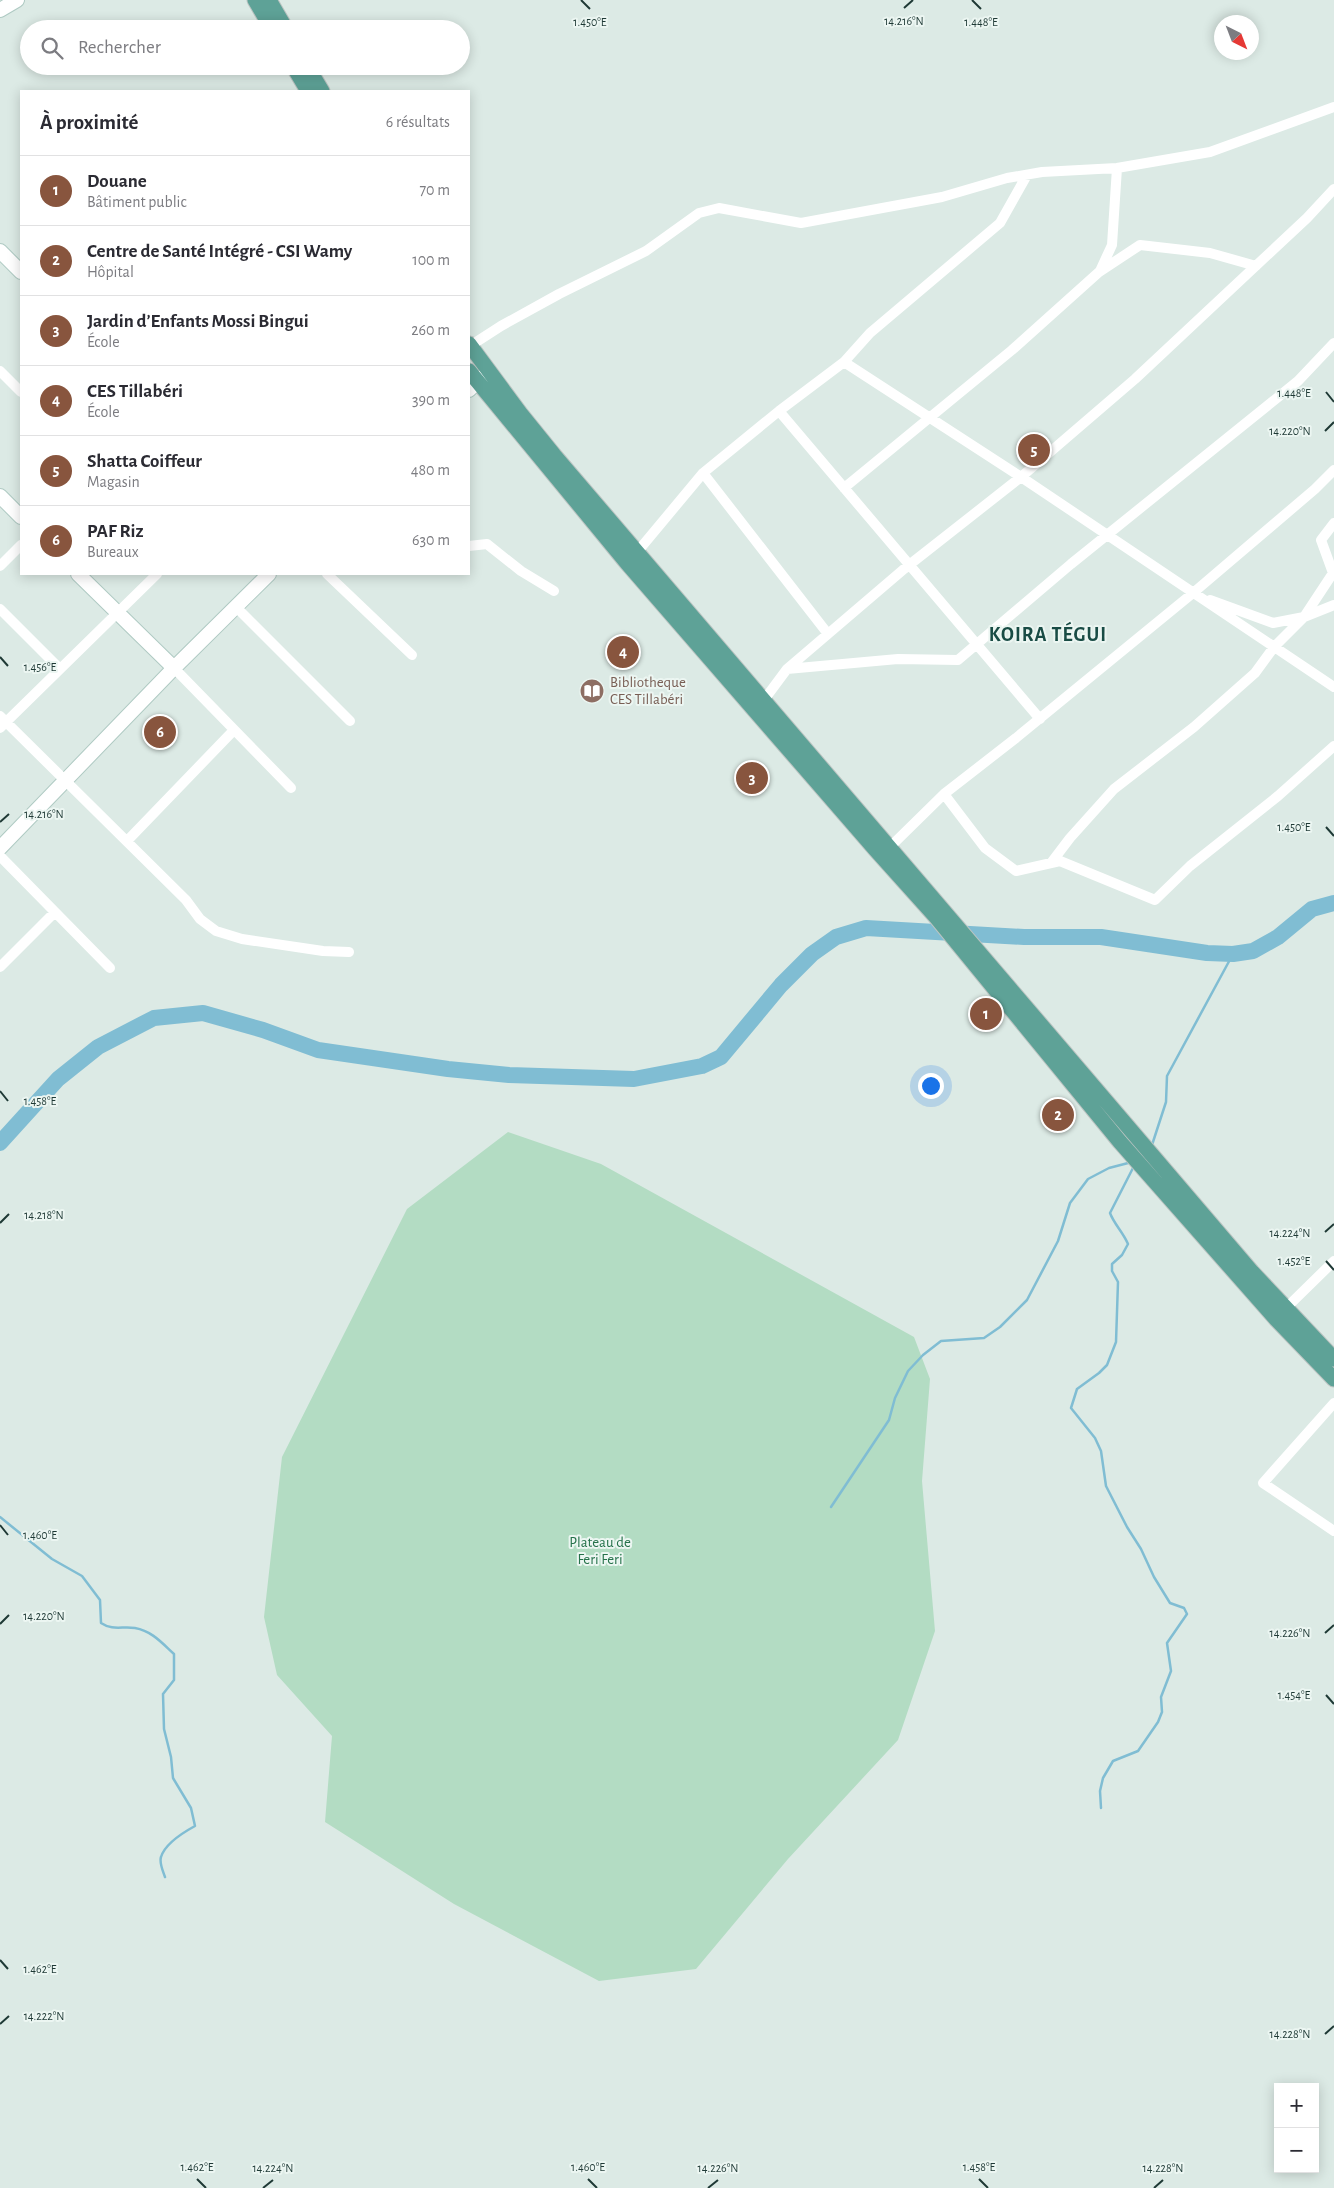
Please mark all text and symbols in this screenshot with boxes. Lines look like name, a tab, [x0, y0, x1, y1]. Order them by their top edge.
text: 14.216°N	[884, 15, 924, 27]
north arrow	[1214, 15, 1259, 60]
text: 1.450°E	[573, 16, 607, 28]
text: 1.448°E	[964, 16, 998, 28]
search box	[20, 20, 470, 75]
icon: search	[38, 34, 66, 62]
text: Rechercher	[78, 38, 161, 57]
text: À proximité	[40, 112, 138, 133]
text: 6 résultats	[386, 114, 450, 130]
text: Douane	[87, 172, 147, 191]
text: 1	[53, 182, 59, 198]
text: 70 m	[419, 182, 450, 198]
text: Bâtiment public	[87, 194, 187, 210]
text: Centre de Santé Intégré - CSI Wamy	[87, 242, 352, 261]
text: 2	[52, 252, 60, 268]
text: 100 m	[412, 252, 450, 268]
text: Hôpital	[87, 264, 134, 280]
text: Jardin d’Enfants Mossi Bingui	[87, 312, 309, 331]
text: 3	[53, 322, 59, 338]
text: 260 m	[411, 322, 450, 338]
text: École	[87, 334, 120, 350]
text: CES Tillabéri	[87, 382, 183, 401]
text: 1.448°E	[1277, 387, 1311, 399]
text: 4	[52, 392, 60, 408]
text: 390 m	[412, 392, 450, 408]
text: École	[87, 404, 120, 420]
text: 14.220°N	[1269, 425, 1311, 437]
pin: 5	[1018, 431, 1050, 469]
text: Shatta Coiffeur	[87, 452, 202, 471]
text: 5	[53, 462, 59, 478]
text: 480 m	[411, 462, 450, 478]
text: Magasin	[87, 474, 140, 490]
text: PAF Riz	[87, 522, 144, 541]
text: 6	[52, 532, 60, 548]
text: 630 m	[412, 532, 450, 548]
text: Bureaux	[87, 544, 139, 560]
district label: KOIRA TÉGUI	[989, 621, 1107, 645]
pin: 4	[607, 633, 639, 671]
text: 1.456°E	[24, 661, 57, 673]
place label: Bibliotheque CES Tillabéri	[610, 675, 686, 707]
library icon: Bibliotheque CES Tillabéri	[579, 678, 605, 704]
pin: 6	[144, 713, 176, 751]
pin: 3	[736, 759, 768, 797]
text: 14.216°N	[24, 808, 64, 820]
text: 1.450°E	[1277, 821, 1311, 833]
pin: 1	[970, 995, 1002, 1033]
your location	[918, 1073, 944, 1099]
text: 1.458°E	[24, 1095, 57, 1107]
pin: 2	[1042, 1096, 1074, 1134]
text: 14.218°N	[24, 1209, 64, 1221]
text: 14.224°N	[1269, 1227, 1311, 1239]
text: 1.452°E	[1278, 1255, 1310, 1267]
text: 1.460°E	[23, 1529, 57, 1541]
park label: Plateau de Feri Feri	[569, 1535, 631, 1567]
text: 14.220°N	[23, 1610, 65, 1622]
text: 14.226°N	[1270, 1627, 1310, 1639]
text: 1.454°E	[1278, 1689, 1311, 1701]
text: 1.462°E	[23, 1963, 57, 1975]
text: 14.222°N	[24, 2010, 64, 2022]
text: 14.228°N	[1270, 2028, 1310, 2040]
map controls	[1274, 2083, 1319, 2173]
button: +	[1274, 2083, 1319, 2128]
button: −	[1274, 2128, 1319, 2173]
text: 1.462°E	[180, 2161, 214, 2173]
text: 1.460°E	[571, 2161, 605, 2173]
text: 1.458°E	[963, 2161, 996, 2173]
text: 14.224°N	[252, 2162, 294, 2174]
text: 14.226°N	[698, 2162, 738, 2174]
text: 14.228°N	[1143, 2162, 1183, 2174]

